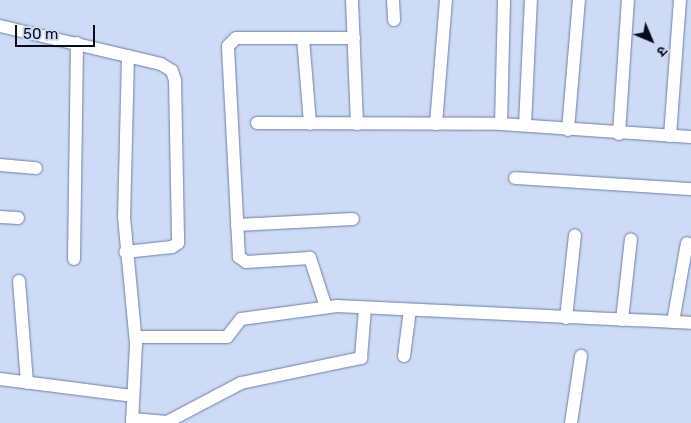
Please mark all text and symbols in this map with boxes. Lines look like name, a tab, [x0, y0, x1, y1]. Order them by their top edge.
scale bar	[18, 15, 98, 47]
north arrow	[626, 15, 676, 65]
text: 50 m	[23, 25, 58, 43]
text: उ	[653, 42, 671, 60]

